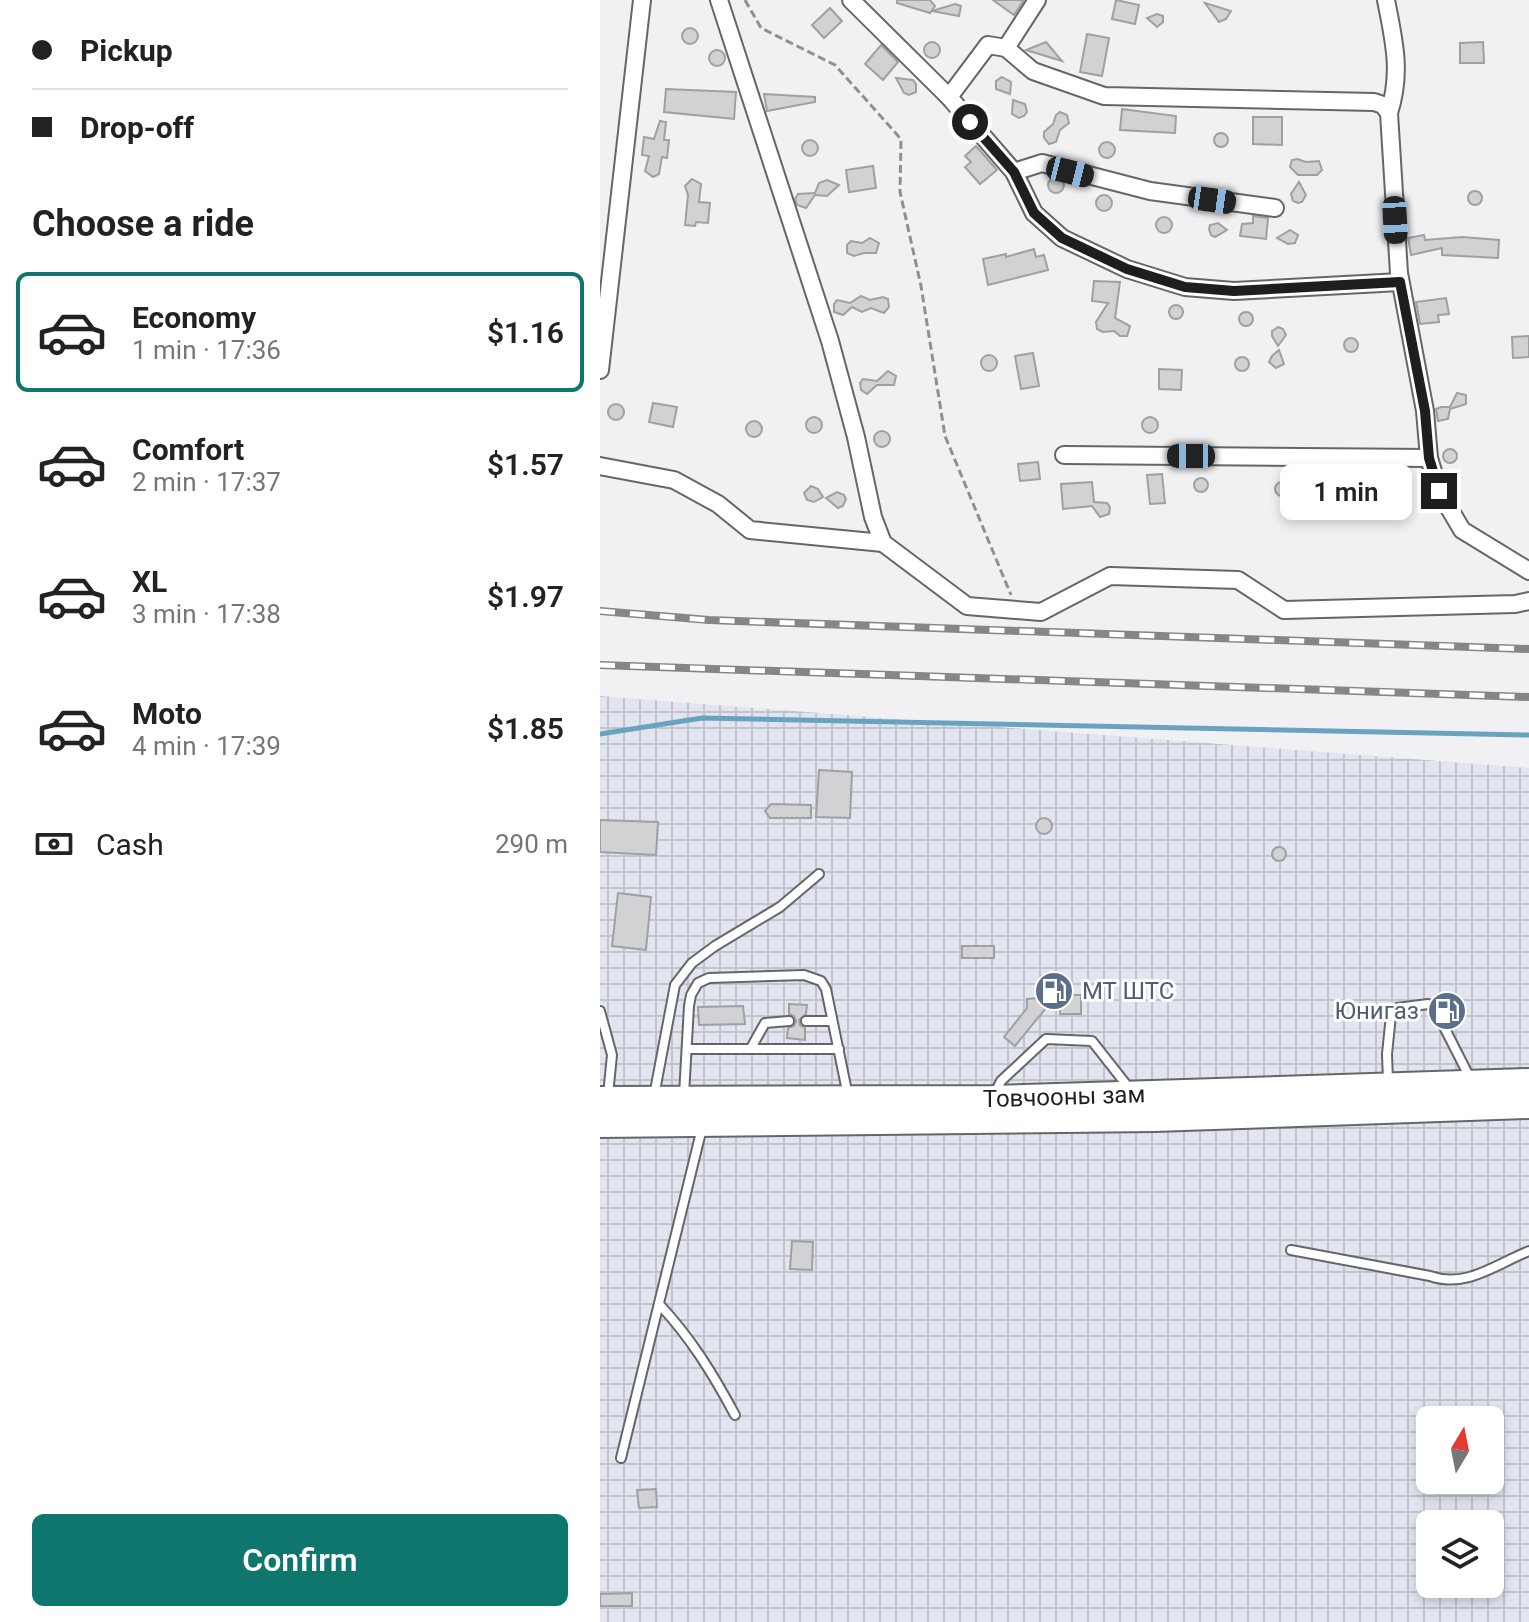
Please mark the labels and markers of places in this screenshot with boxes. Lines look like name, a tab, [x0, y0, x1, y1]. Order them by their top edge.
fuel station icon: MT ШТС	[1033, 970, 1075, 1012]
place label: MT ШТС	[1082, 977, 1174, 1005]
fuel station icon: Юнигаз	[1426, 990, 1468, 1032]
place label: Юнигаз	[1335, 997, 1419, 1025]

